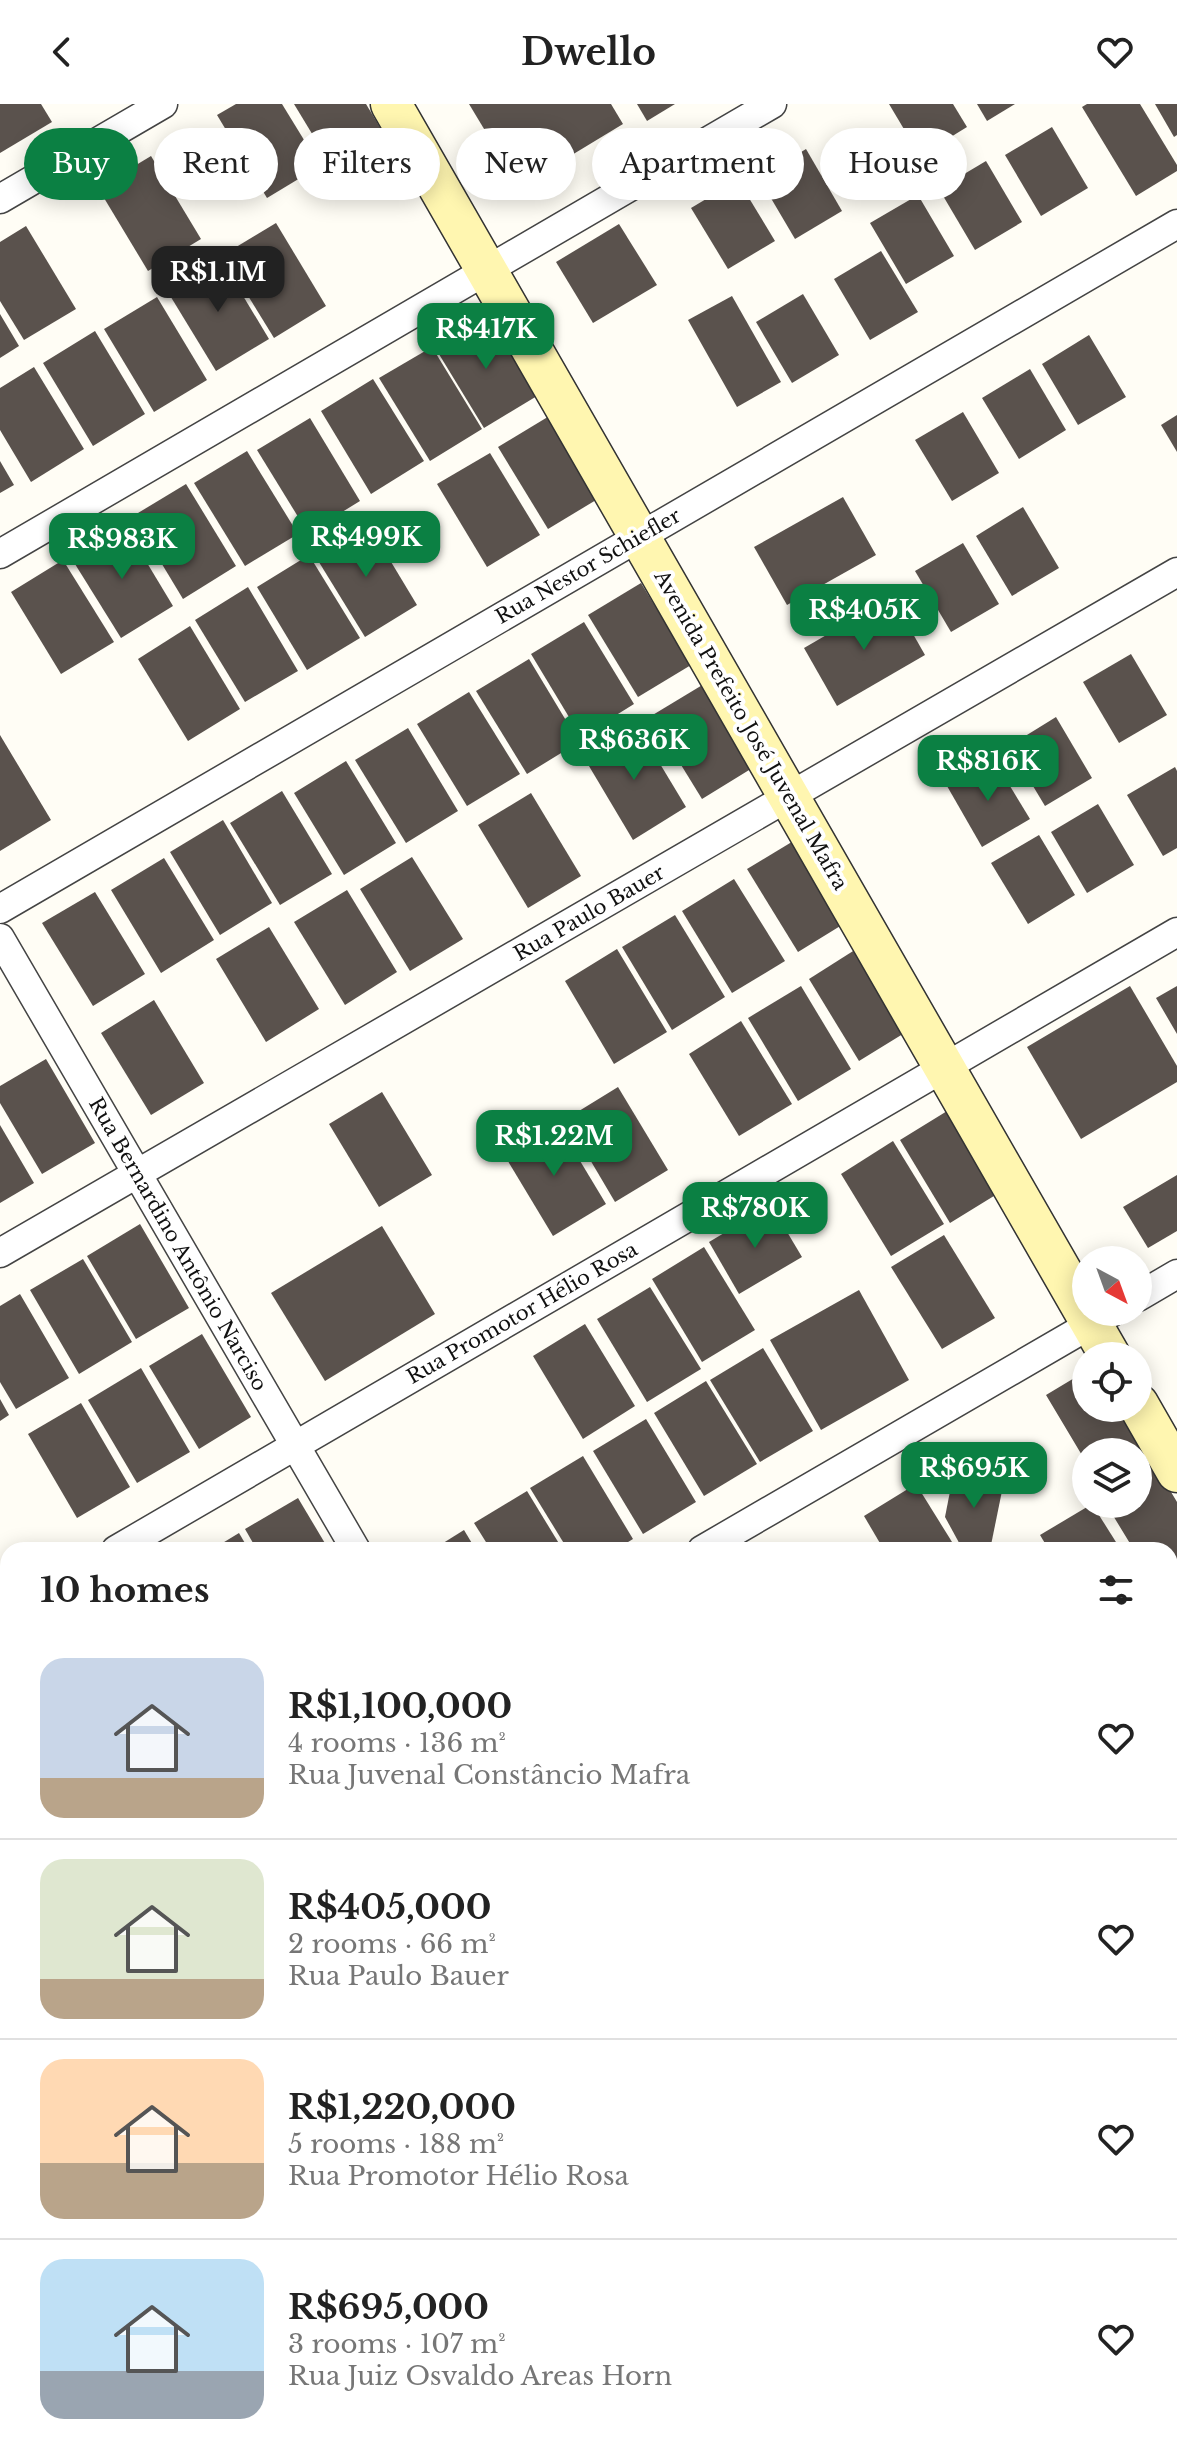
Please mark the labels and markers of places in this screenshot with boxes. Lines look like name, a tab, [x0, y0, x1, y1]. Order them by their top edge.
pin: R$1.1M	[153, 246, 283, 314]
pin: R$417K	[421, 303, 551, 371]
pin: R$499K	[301, 511, 431, 579]
pin: R$983K	[57, 513, 187, 581]
pin: R$405K	[799, 584, 929, 652]
pin: R$636K	[569, 714, 699, 782]
pin: R$816K	[923, 735, 1053, 803]
pin: R$1.22M	[480, 1110, 628, 1178]
pin: R$780K	[690, 1182, 820, 1250]
pin: R$695K	[909, 1442, 1039, 1510]

